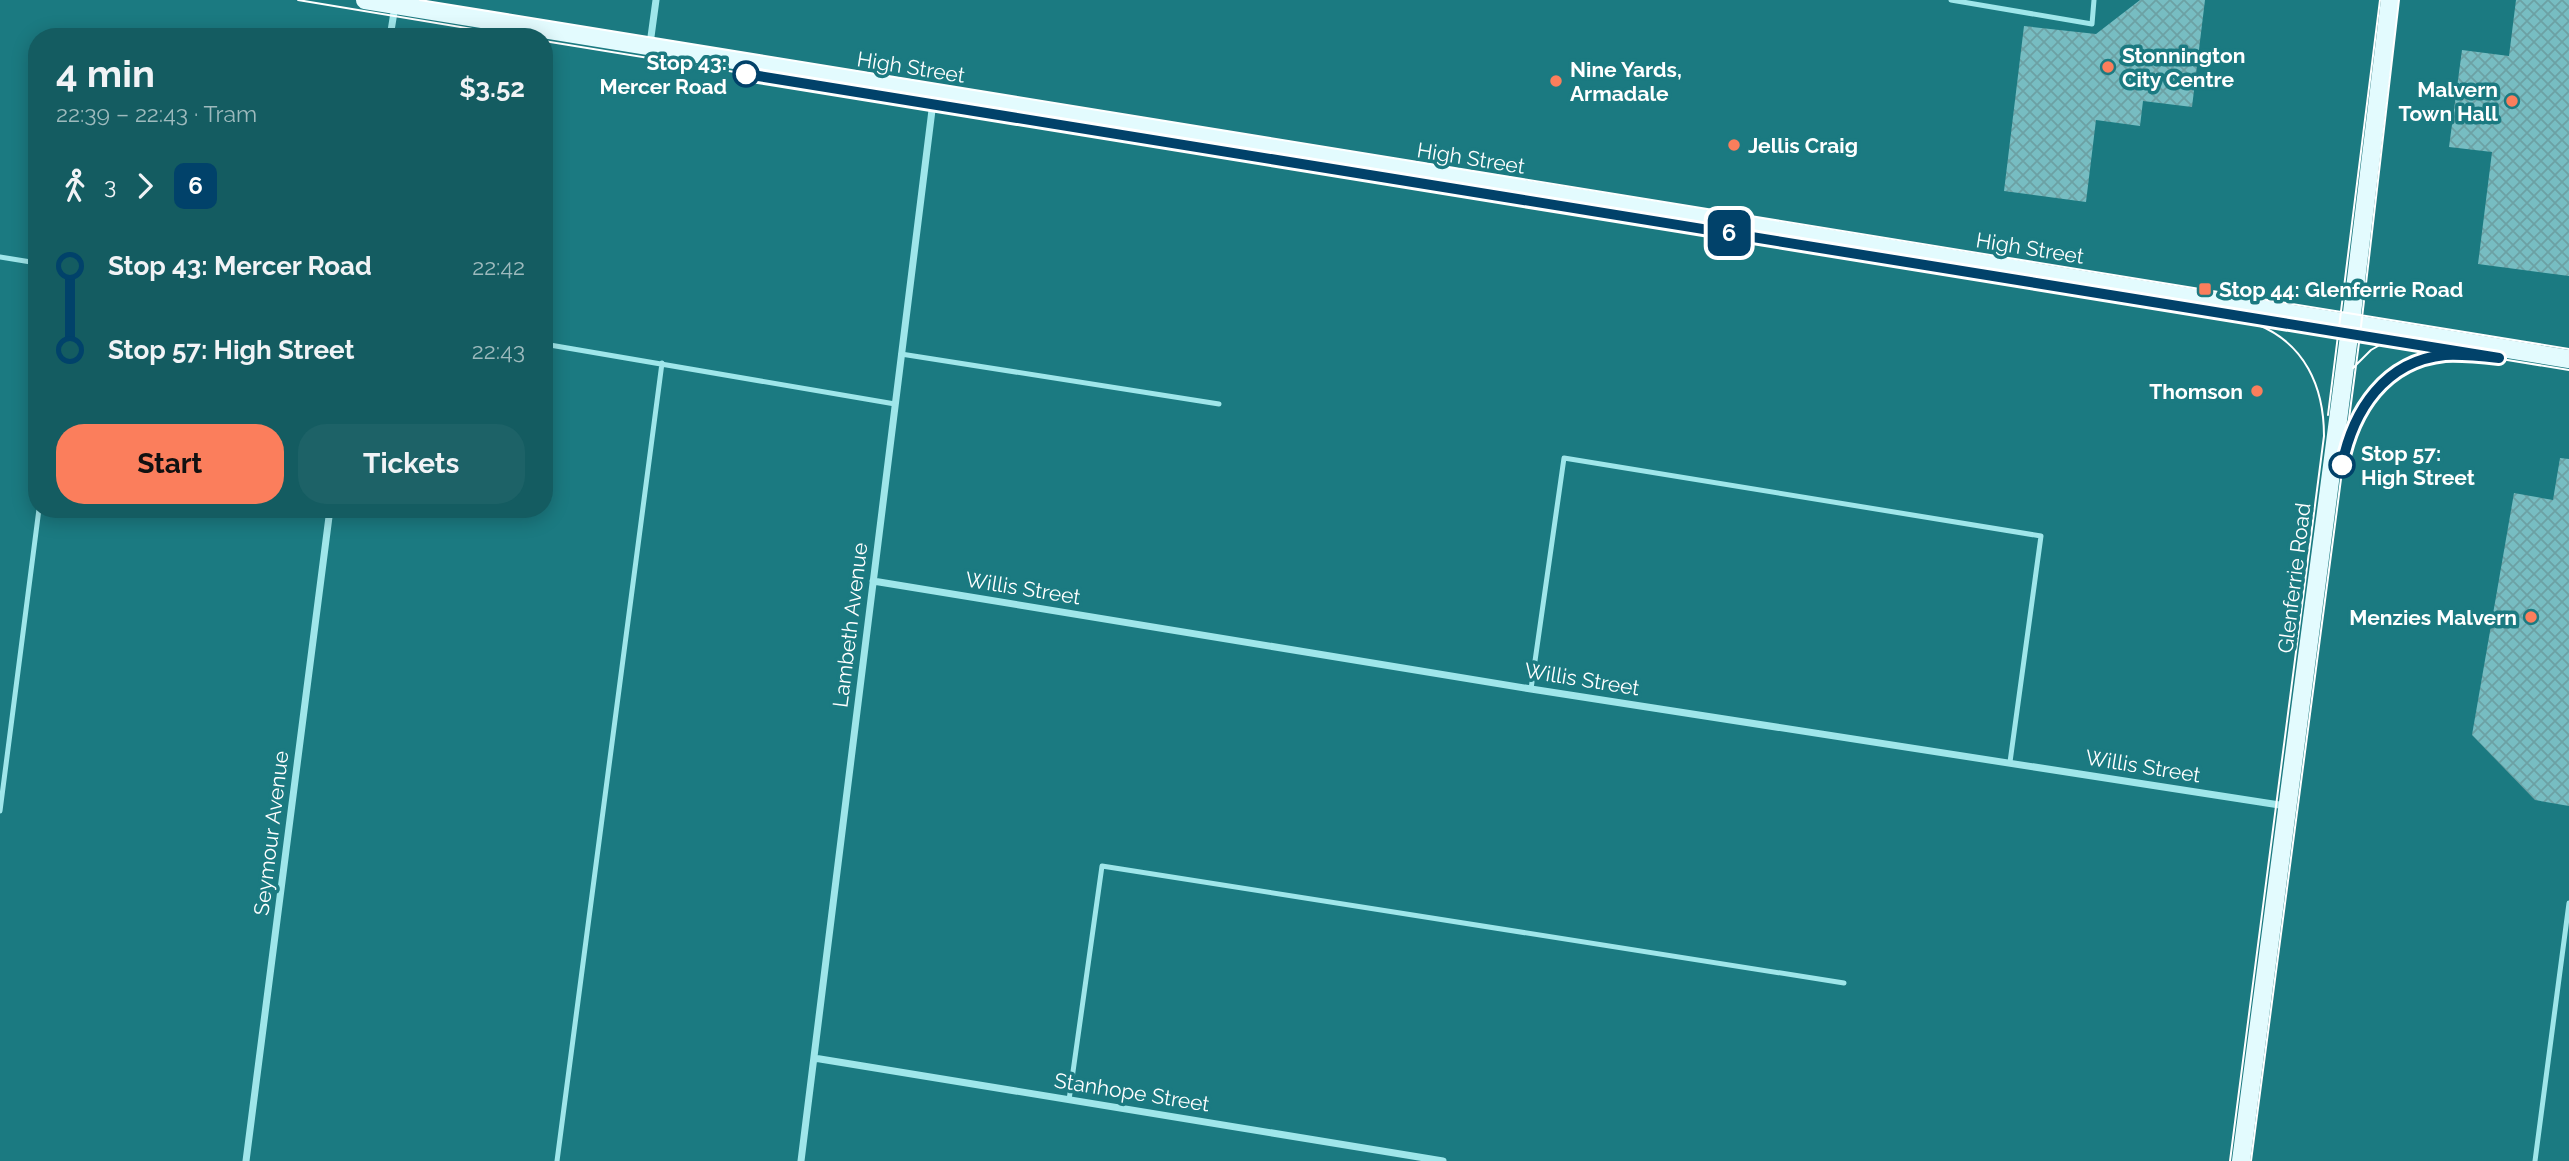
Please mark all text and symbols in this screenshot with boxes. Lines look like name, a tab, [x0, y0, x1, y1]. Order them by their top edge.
place label: Stonnington City Centre	[2122, 43, 2245, 92]
street label: High Street	[855, 46, 967, 88]
place label: Stop 43: Mercer Road	[600, 50, 727, 99]
text: 4 min	[56, 51, 155, 96]
place label: Nine Yards, Armadale	[1570, 57, 1682, 106]
marker: Stonnington City Centre	[2100, 59, 2116, 75]
marker: Stop 43: Mercer Road	[733, 61, 759, 87]
text: $3.52	[459, 73, 525, 103]
marker: Nine Yards, Armadale	[1548, 73, 1564, 89]
place label: Malvern Town Hall	[2399, 77, 2498, 126]
marker: Malvern Town Hall	[2504, 93, 2520, 109]
text: 22:39 – 22:43 · Tram	[56, 100, 257, 127]
place label: Jellis Craig	[1748, 133, 1858, 158]
street label: High Street	[1415, 137, 1527, 179]
marker: Jellis Craig	[1726, 137, 1742, 153]
icon: walk	[56, 167, 94, 205]
icon: forward	[126, 167, 164, 205]
text: 6	[188, 171, 203, 200]
text: 3	[104, 172, 116, 199]
line badge: 6	[1706, 210, 1752, 256]
text: 6	[1722, 218, 1736, 247]
street label: High Street	[1974, 227, 2086, 269]
text: Stop 43: Mercer Road	[108, 251, 372, 281]
text: 22:42	[472, 253, 525, 280]
place label: Stop 44: Glenferrie Road	[2219, 277, 2463, 302]
marker: Stop 44: Glenferrie Road	[2197, 281, 2213, 297]
text: Stop 57: High Street	[108, 335, 354, 365]
text: 22:43	[472, 337, 525, 364]
place label: Thomson	[2149, 379, 2243, 404]
marker: Thomson	[2249, 383, 2265, 399]
button: Start	[56, 424, 284, 504]
button: Tickets	[298, 424, 525, 504]
place label: Stop 57: High Street	[2361, 441, 2475, 490]
marker: Stop 57: High Street	[2329, 452, 2355, 478]
street label: Glenferrie Road	[2272, 501, 2316, 655]
street label: Lambeth Avenue	[827, 541, 873, 709]
street label: Willis Street	[964, 567, 1082, 609]
place label: Menzies Malvern	[2349, 605, 2517, 630]
marker: Menzies Malvern	[2523, 609, 2539, 625]
street label: Willis Street	[1523, 658, 1641, 700]
street label: Willis Street	[2084, 745, 2202, 787]
street label: Seymour Avenue	[248, 749, 294, 917]
street label: Stanhope Street	[1053, 1067, 1211, 1117]

